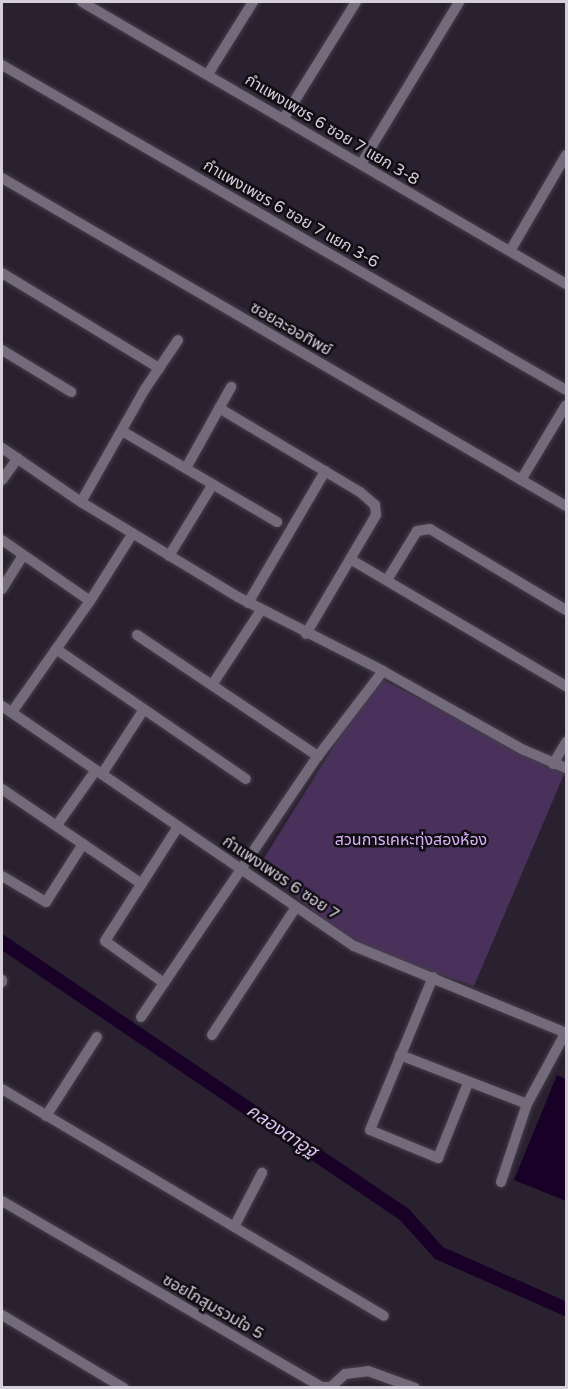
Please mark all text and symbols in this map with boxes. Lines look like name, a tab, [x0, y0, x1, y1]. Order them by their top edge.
street label: กำแพงเพชร 6 ซอย 7 แยก 3-8	[242, 70, 422, 190]
street label: กำแพงเพชร 6 ซอย 7 แยก 3-6	[200, 156, 382, 272]
street label: ซอยละออทิพย์	[247, 298, 335, 360]
park label: สวนการเคหะทุ่งสองห้อง	[335, 830, 487, 850]
street label: กำแพงเพชร 6 ซอย 7	[219, 832, 343, 924]
water label: คลองตาอูฐ	[243, 1100, 321, 1162]
street label: ซอยโกสุมรวมใจ 5	[159, 1270, 267, 1344]

